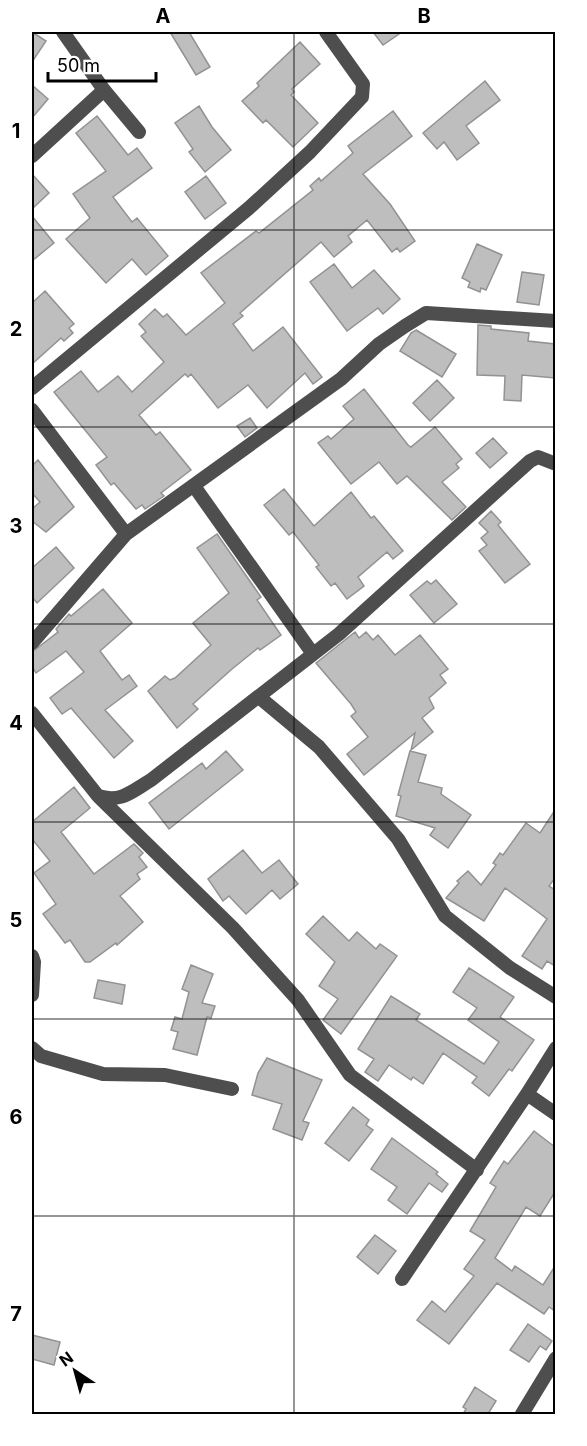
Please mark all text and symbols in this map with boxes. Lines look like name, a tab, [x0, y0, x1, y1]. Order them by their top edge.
text: A	[156, 4, 171, 28]
text: B	[417, 4, 431, 28]
scale bar	[48, 45, 156, 83]
text: 50 m	[57, 55, 100, 76]
text: 1	[12, 119, 20, 143]
text: 2	[10, 317, 22, 341]
text: 3	[10, 514, 22, 538]
text: 4	[9, 711, 23, 735]
text: 5	[10, 908, 22, 932]
text: 6	[10, 1105, 23, 1129]
text: 7	[10, 1302, 22, 1326]
north arrow	[45, 1341, 105, 1401]
text: N	[55, 1347, 77, 1371]

